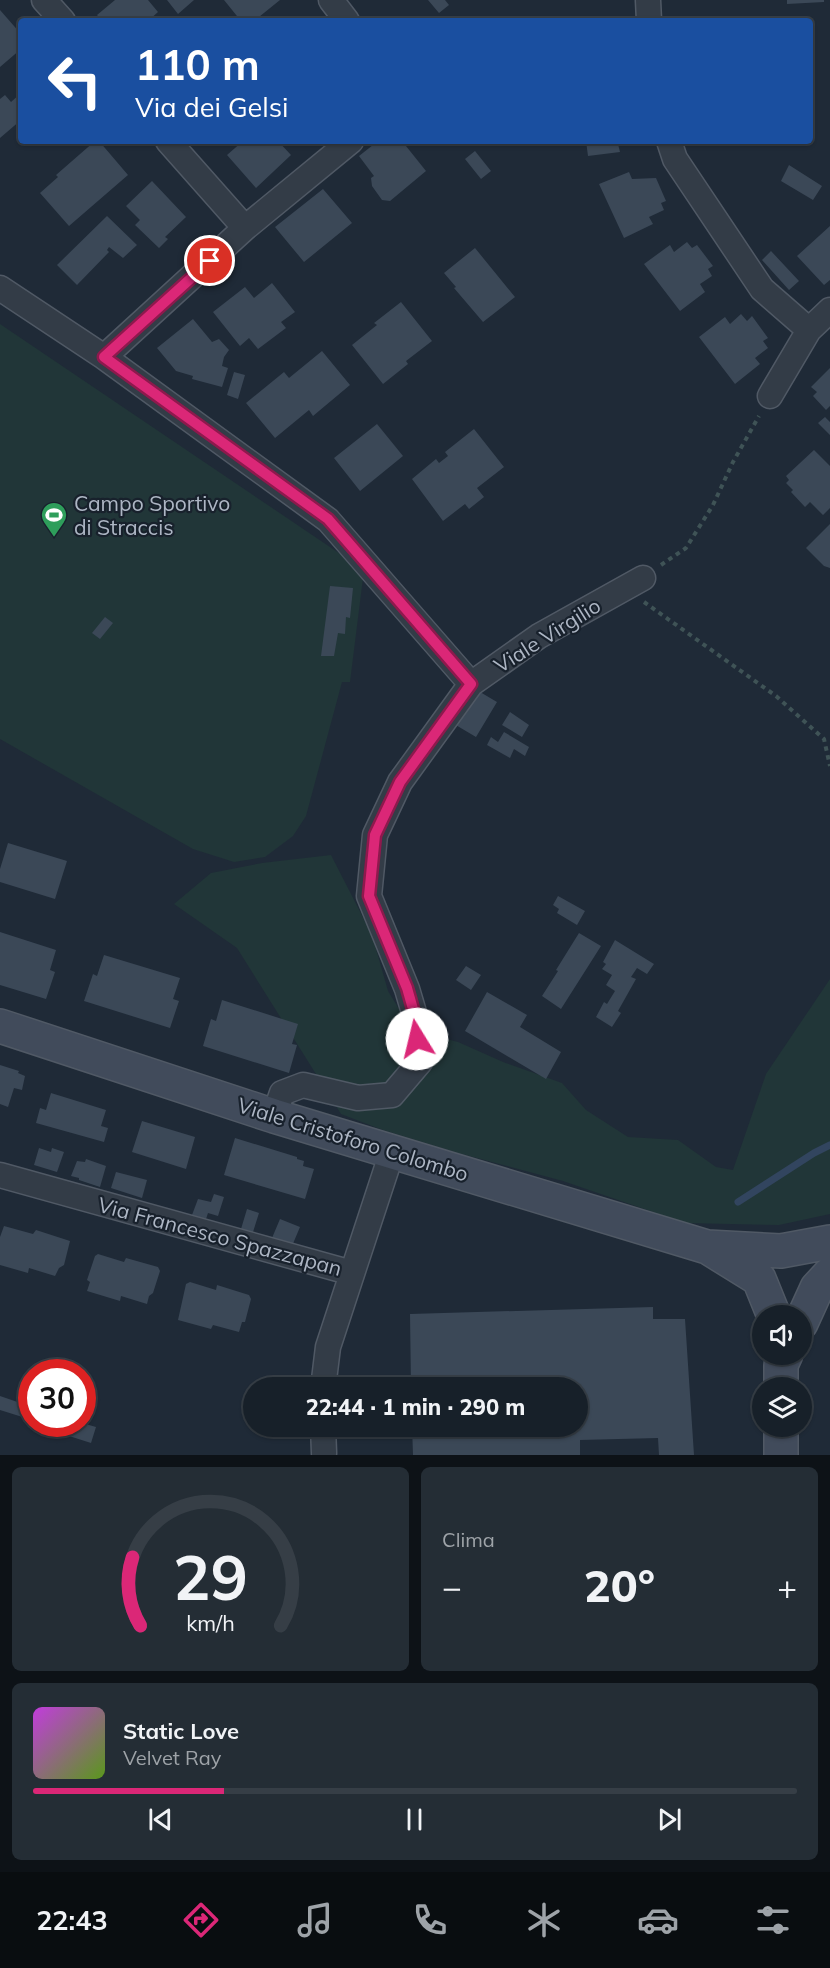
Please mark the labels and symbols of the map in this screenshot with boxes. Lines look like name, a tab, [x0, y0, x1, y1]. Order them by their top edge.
pin	[184, 235, 235, 286]
place label: Campo Sportivo di Straccis	[74, 490, 230, 540]
sports icon: Campo Sportivo di Straccis	[39, 500, 69, 538]
street label: Viale Virgilio	[489, 592, 605, 678]
position arrow	[385, 1007, 449, 1071]
street label: Viale Cristoforo Colombo	[234, 1091, 472, 1187]
street label: Via Francesco Spazzapan	[95, 1191, 345, 1281]
speed limit sign: 30	[18, 1359, 96, 1437]

